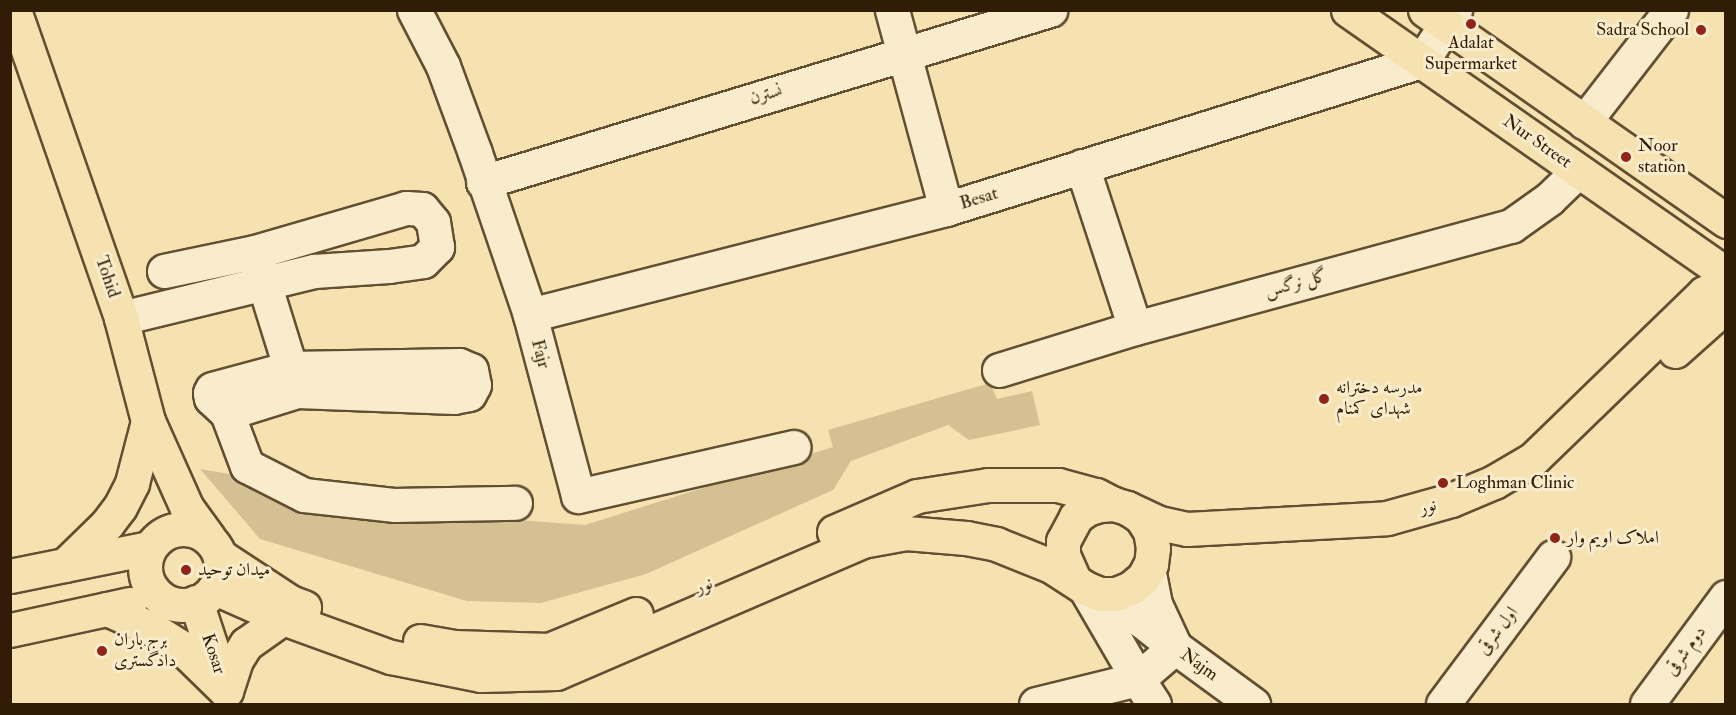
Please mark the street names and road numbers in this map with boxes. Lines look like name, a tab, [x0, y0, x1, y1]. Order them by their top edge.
street label: نسترن	[747, 80, 785, 110]
street label: Nur Street	[1498, 111, 1576, 173]
street label: Besat	[957, 183, 1001, 215]
street label: Tohid	[90, 253, 124, 301]
street label: گل نرگس	[1262, 265, 1330, 303]
street label: Fajr	[526, 337, 554, 371]
street label: نور	[1417, 494, 1439, 520]
street label: نور	[692, 573, 716, 599]
street label: اول شرقی	[1473, 603, 1523, 659]
street label: دوم شرقی	[1661, 622, 1711, 680]
street label: Kosar	[196, 631, 230, 677]
street label: Najm	[1176, 644, 1222, 686]

